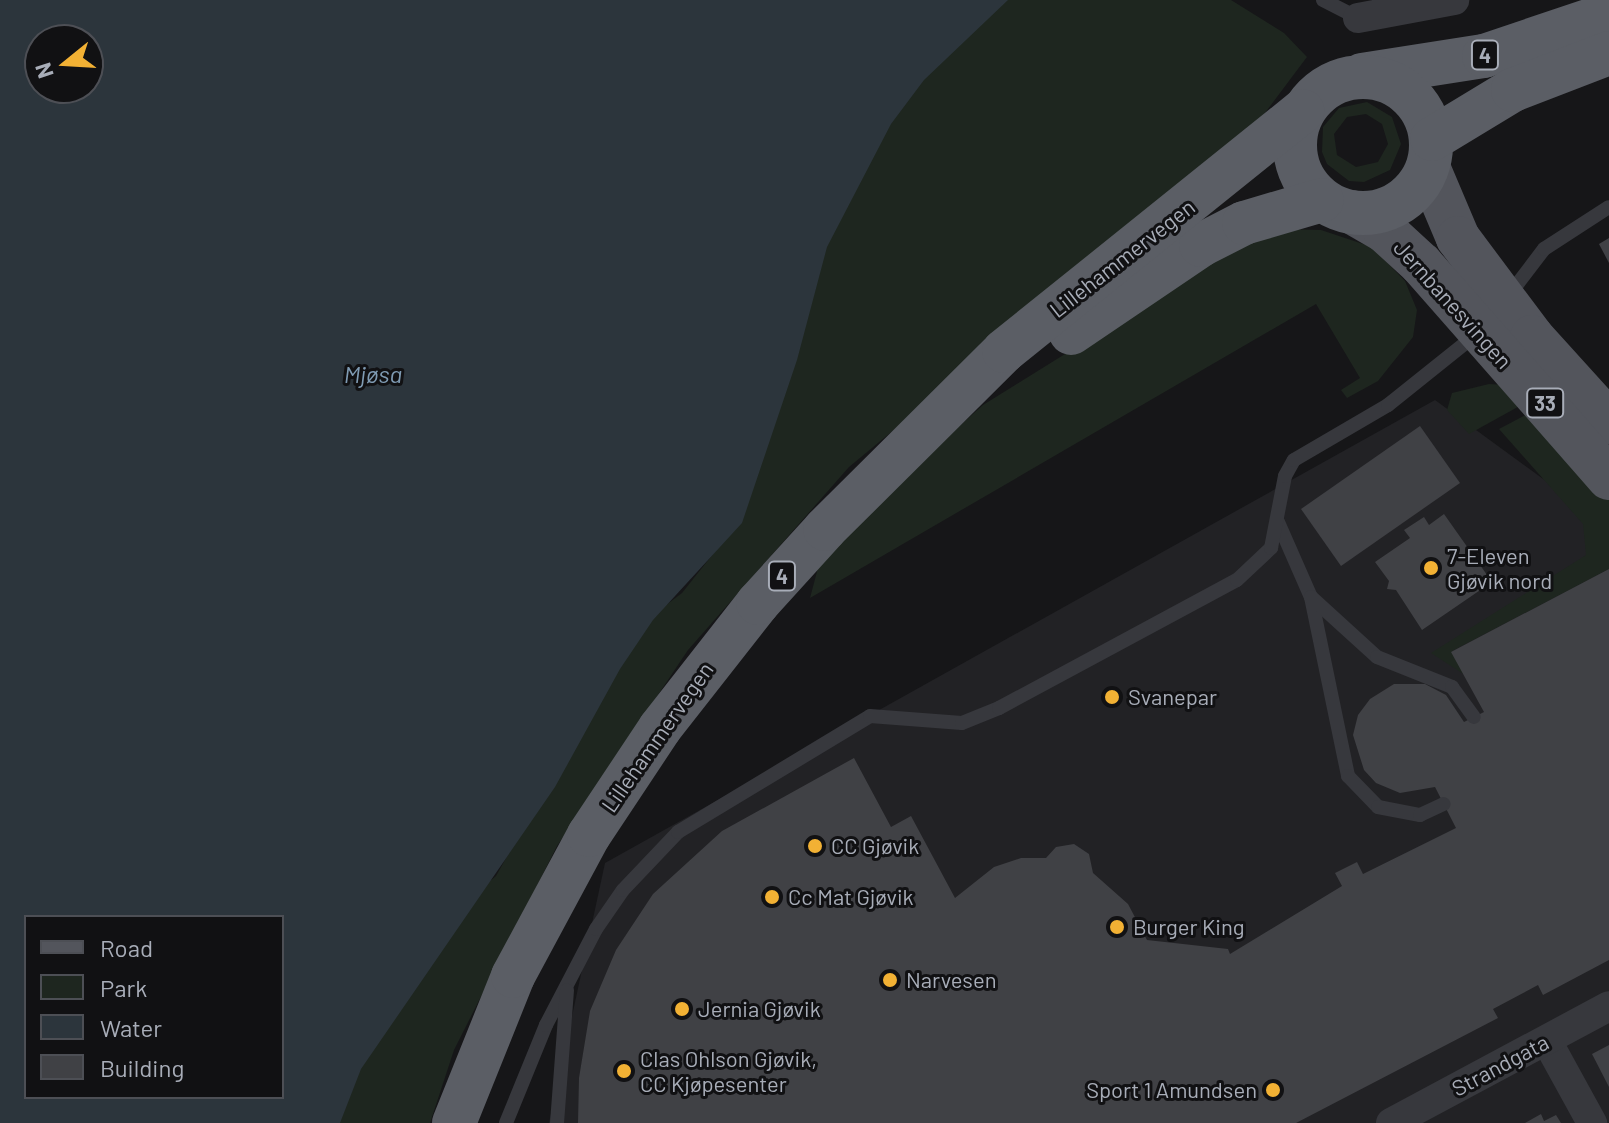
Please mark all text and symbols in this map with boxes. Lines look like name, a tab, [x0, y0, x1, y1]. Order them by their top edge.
north arrow	[24, 24, 104, 104]
road number: 4	[1469, 39, 1501, 71]
text: N	[28, 60, 58, 82]
street label: Lillehammervegen	[1044, 193, 1200, 323]
street label: Jernbanesvingen	[1388, 234, 1518, 374]
water label: Mjøsa	[344, 360, 402, 388]
road number: 33	[1525, 387, 1565, 419]
place label: 7-Eleven Gjøvik nord	[1447, 542, 1552, 594]
marker: 7-Eleven Gjøvik nord	[1422, 559, 1440, 577]
road number: 4	[766, 560, 798, 592]
street label: Lillehammervegen	[595, 657, 719, 817]
place label: Svanepar	[1128, 684, 1217, 710]
marker: Svanepar	[1103, 688, 1121, 706]
place label: CC Gjøvik	[831, 833, 919, 859]
marker: CC Gjøvik	[806, 837, 824, 855]
place label: Cc Mat Gjøvik	[788, 884, 914, 910]
marker: Cc Mat Gjøvik	[763, 888, 781, 906]
place label: Burger King	[1133, 914, 1245, 940]
legend	[24, 915, 284, 1099]
marker: Burger King	[1108, 918, 1126, 936]
text: Road	[100, 933, 153, 962]
place label: Narvesen	[906, 967, 997, 993]
marker: Narvesen	[881, 971, 899, 989]
text: Park	[100, 973, 147, 1002]
place label: Jernia Gjøvik	[698, 996, 821, 1022]
marker: Jernia Gjøvik	[673, 1000, 691, 1018]
text: Water	[100, 1013, 162, 1042]
street label: Strandgata	[1447, 1028, 1553, 1102]
place label: Clas Ohlson Gjøvik, CC Kjøpesenter	[640, 1045, 817, 1096]
text: Building	[100, 1053, 184, 1082]
marker: Clas Ohlson Gjøvik, CC Kjøpesenter	[615, 1062, 633, 1080]
place label: Sport 1 Amundsen	[1086, 1077, 1257, 1103]
marker: Sport 1 Amundsen	[1264, 1081, 1282, 1099]

